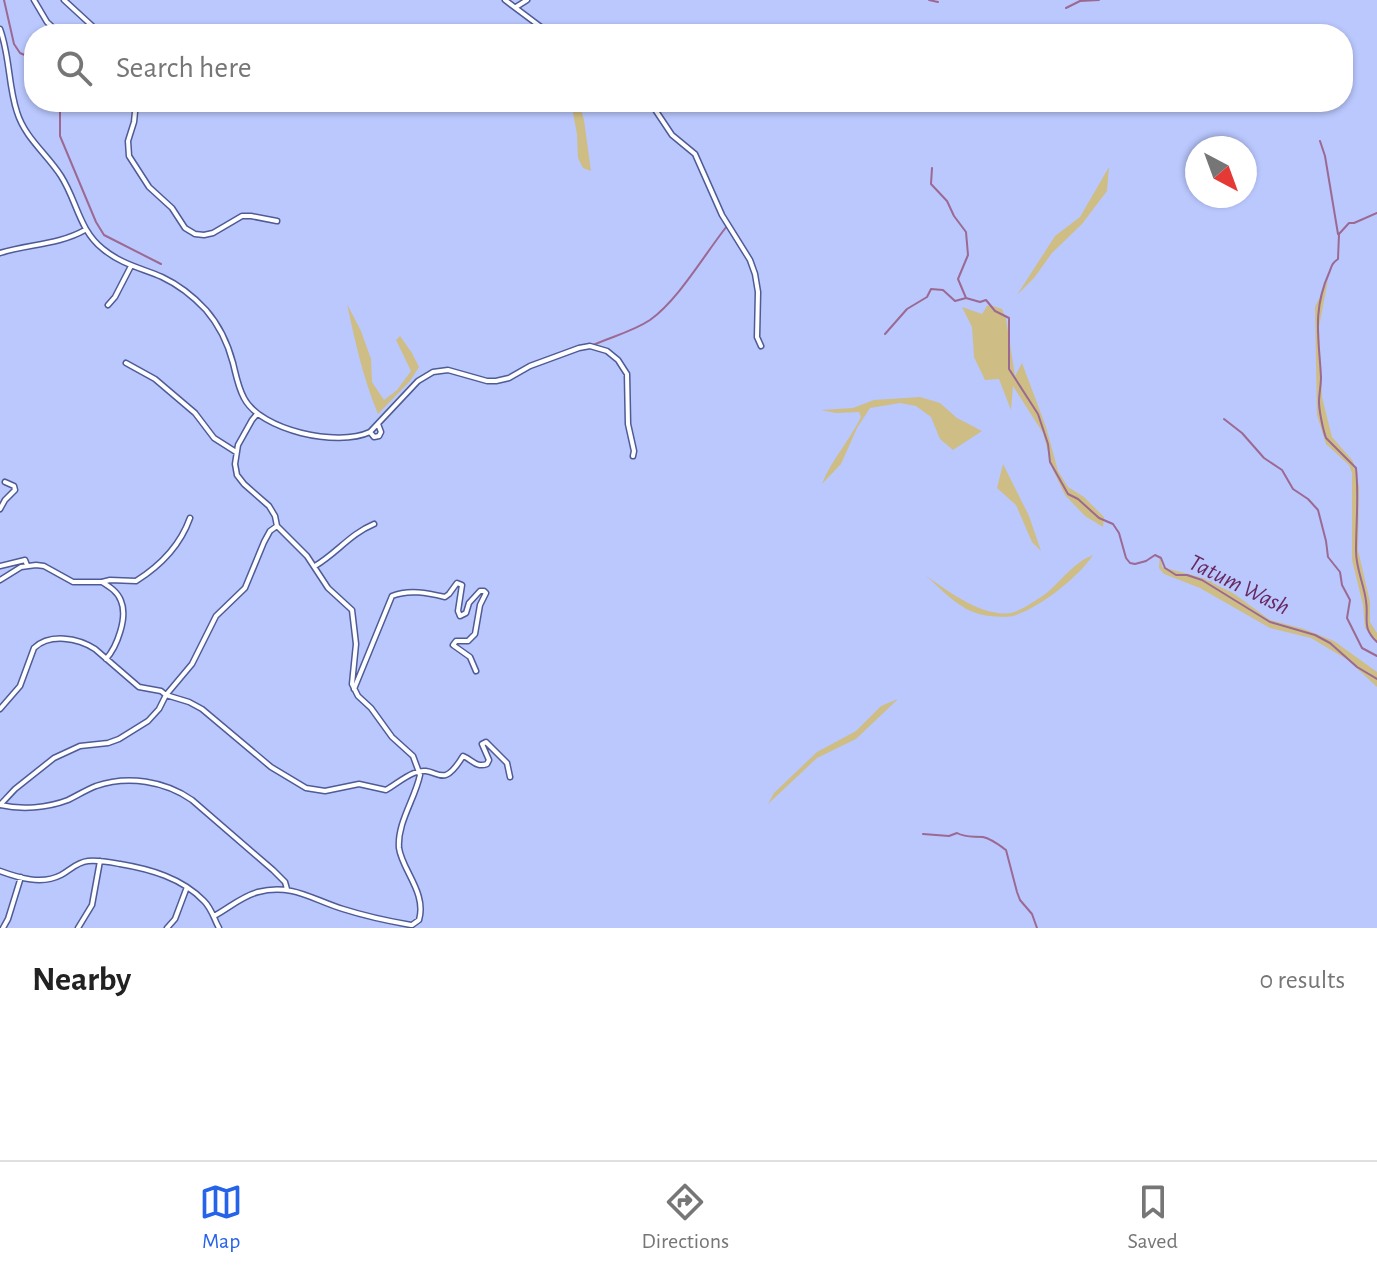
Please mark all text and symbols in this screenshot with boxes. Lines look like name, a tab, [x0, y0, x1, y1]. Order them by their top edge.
search box	[24, 24, 1353, 112]
icon: search	[52, 46, 96, 90]
text: Search here	[116, 53, 252, 83]
north arrow	[1185, 136, 1257, 208]
water label: Tatum Wash	[1185, 550, 1293, 620]
text: Nearby	[32, 963, 131, 997]
text: 0 results	[1259, 967, 1345, 993]
tab: Map	[199, 1180, 243, 1254]
tab: Directions	[641, 1180, 729, 1254]
tab: Saved	[1127, 1180, 1178, 1254]

